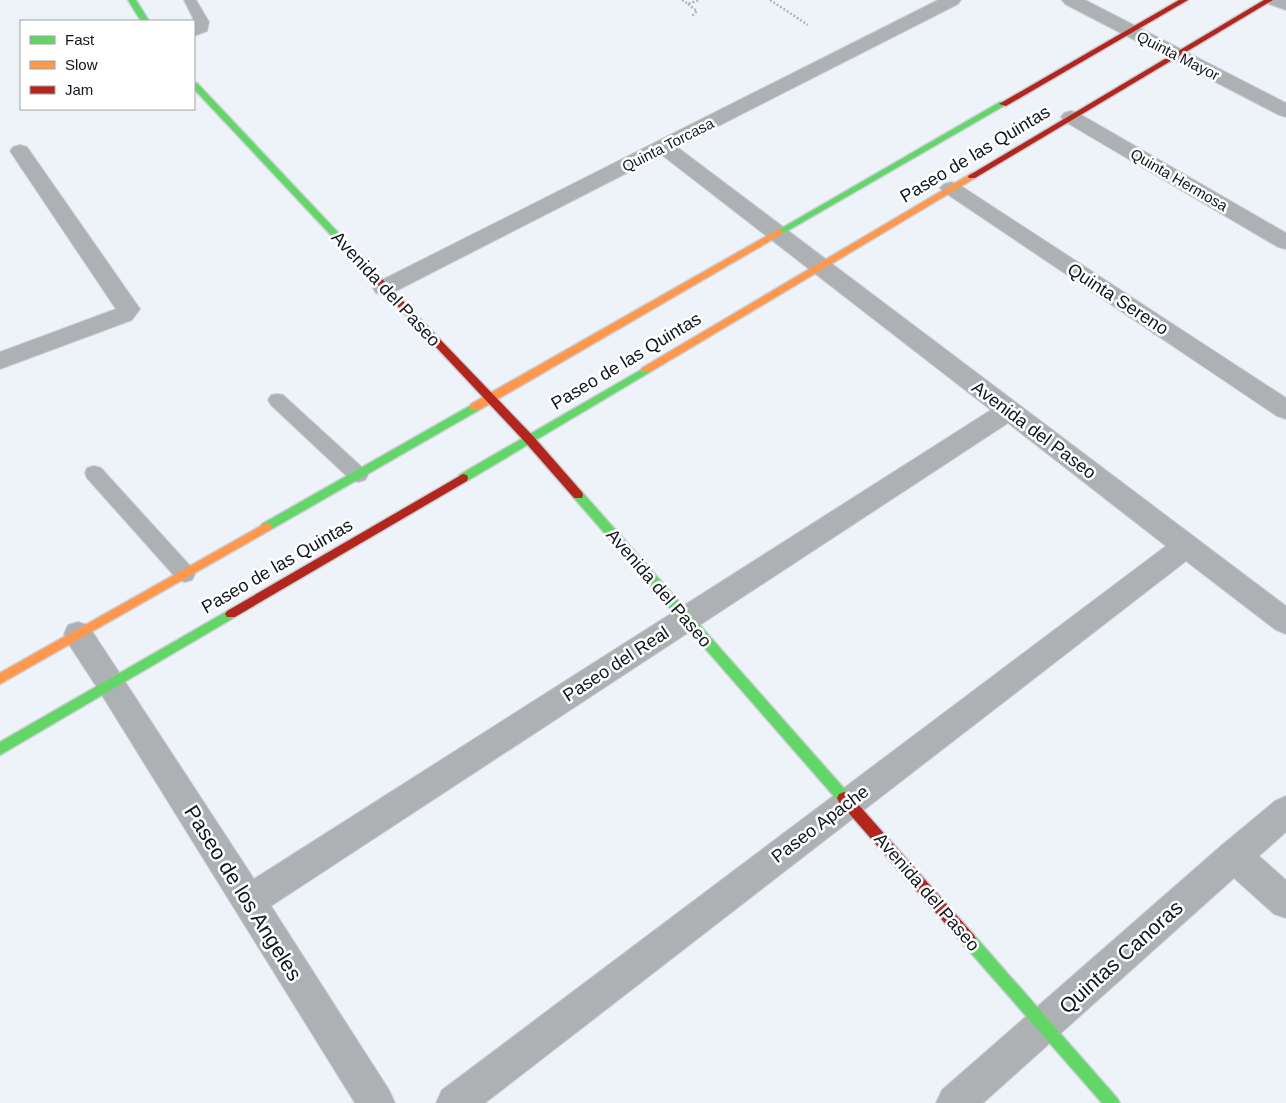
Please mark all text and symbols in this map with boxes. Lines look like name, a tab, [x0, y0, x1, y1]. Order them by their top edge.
legend	[20, 20, 195, 110]
street label: Quinta Mayor	[1134, 28, 1222, 84]
text: Fast	[65, 31, 95, 48]
text: Slow	[65, 56, 98, 73]
text: Jam	[65, 81, 93, 98]
street label: Paseo de las Quintas	[897, 101, 1053, 207]
street label: Quinta Torcasa	[619, 114, 717, 175]
street label: Quinta Hermosa	[1128, 145, 1231, 215]
street label: Avenida del Paseo	[328, 227, 444, 351]
street label: Quinta Sereno	[1064, 259, 1172, 339]
street label: Paseo de las Quintas	[548, 308, 704, 414]
street label: Avenida del Paseo	[968, 377, 1100, 483]
street label: Paseo de las Quintas	[198, 515, 356, 617]
street label: Avenida del Paseo	[602, 525, 716, 651]
street label: Paseo del Real	[559, 622, 673, 706]
street label: Paseo Apache	[768, 781, 872, 867]
street label: Paseo de los Angeles	[180, 801, 307, 984]
street label: Avenida del Paseo	[870, 829, 984, 955]
street label: Quintas Canoras	[1054, 895, 1187, 1018]

